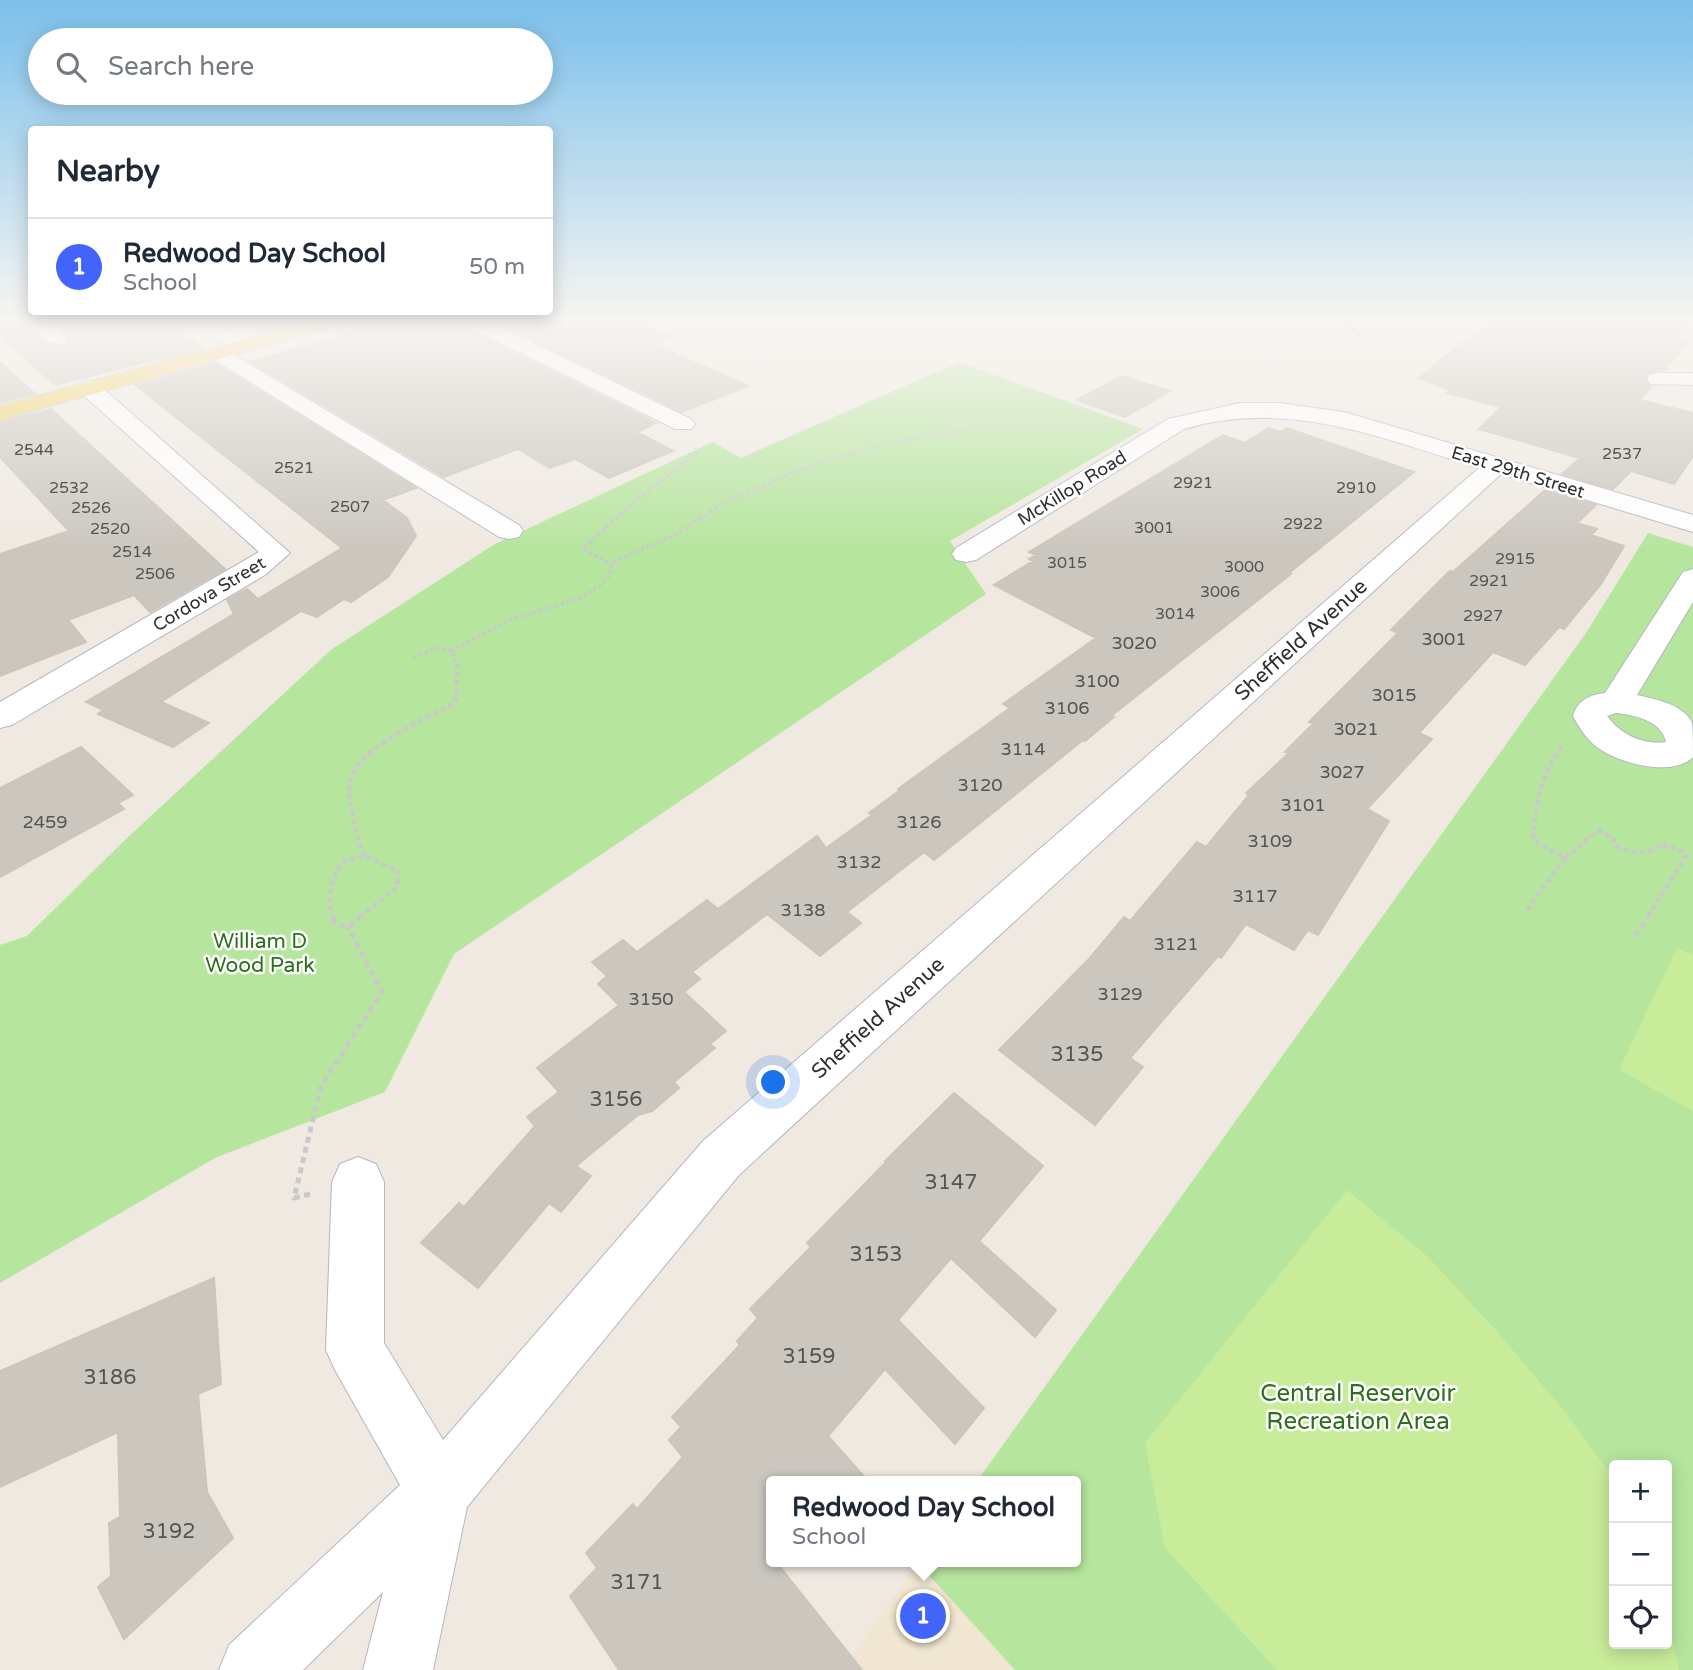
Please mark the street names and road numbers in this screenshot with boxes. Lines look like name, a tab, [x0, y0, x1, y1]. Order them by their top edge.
street label: East 29th Street	[1449, 441, 1587, 503]
street label: McKillop Road	[1013, 446, 1131, 530]
street label: Cordova Street	[149, 552, 269, 636]
street label: Sheffield Avenue	[1229, 574, 1373, 706]
street label: Sheffield Avenue	[806, 952, 950, 1084]

